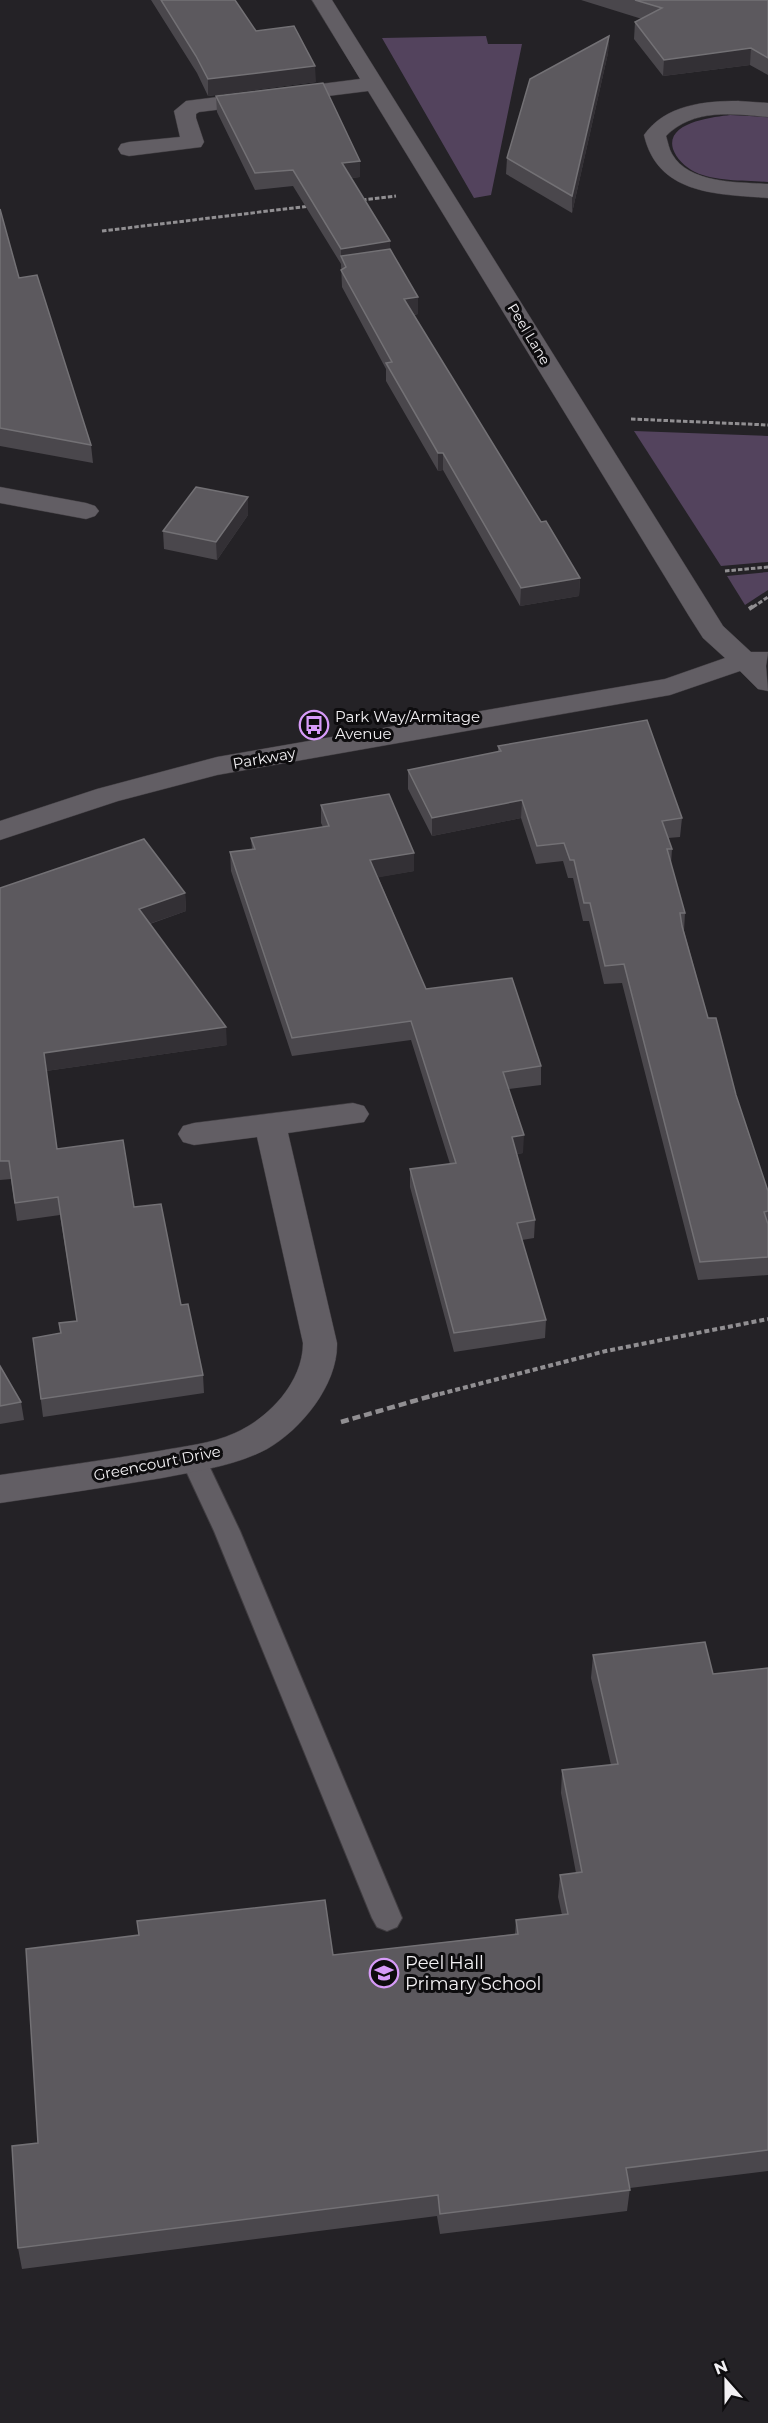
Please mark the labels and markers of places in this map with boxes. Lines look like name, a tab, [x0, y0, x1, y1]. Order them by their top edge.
place label: Park Way/Armitage Avenue	[335, 707, 480, 743]
bus stop icon: Park Way/Armitage Avenue	[298, 709, 330, 741]
place label: Peel Hall Primary School	[405, 1952, 541, 1995]
school or university icon: Peel Hall Primary School	[368, 1957, 400, 1989]

